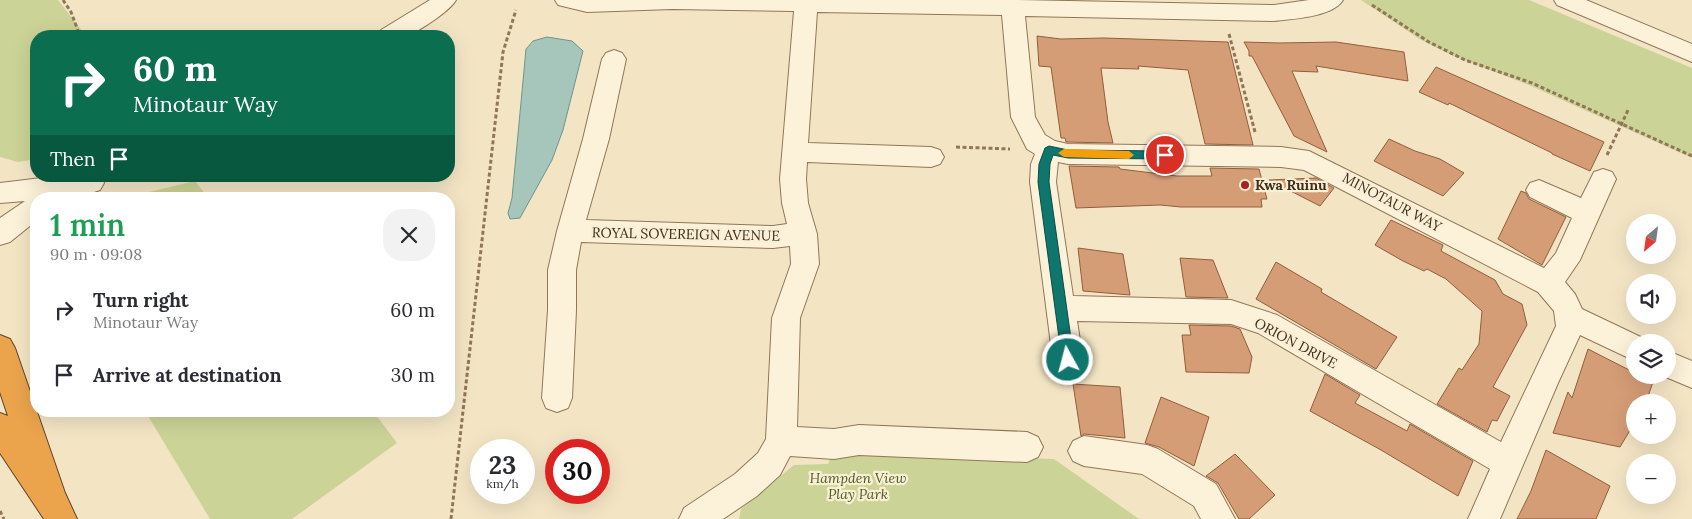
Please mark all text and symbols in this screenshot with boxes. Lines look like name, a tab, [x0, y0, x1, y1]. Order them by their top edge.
text: 60 m	[133, 46, 217, 91]
icon: right	[50, 50, 115, 115]
text: Minotaur Way	[133, 90, 278, 118]
pin	[1144, 134, 1186, 176]
icon: arrive	[1151, 141, 1179, 169]
icon: arrive	[105, 145, 133, 173]
text: Then	[50, 147, 95, 171]
street label: MINOTAUR WAY	[1339, 168, 1446, 236]
place label: Kwa Ruinu	[1255, 176, 1327, 194]
marker: Kwa Ruinu	[1239, 179, 1251, 191]
text: 1 min	[50, 206, 125, 244]
button: close	[383, 209, 435, 261]
north arrow	[1626, 214, 1676, 264]
map controls	[1626, 214, 1676, 504]
street label: ROYAL SOVEREIGN AVENUE	[592, 223, 781, 245]
text: 90 m · 09:08	[50, 244, 142, 264]
button: sound	[1626, 274, 1676, 324]
text: Turn right	[93, 288, 189, 312]
icon: right	[50, 296, 78, 324]
text: 60 m	[390, 298, 435, 322]
text: Minotaur Way	[93, 312, 198, 332]
street label: ORION DRIVE	[1251, 314, 1341, 373]
position arrow	[1041, 333, 1093, 385]
button: layers	[1626, 334, 1676, 384]
icon: arrive	[50, 361, 78, 389]
text: Arrive at destination	[93, 363, 282, 387]
text: 30 m	[391, 363, 435, 387]
button: +	[1626, 394, 1676, 444]
speed limit sign: 30	[545, 439, 610, 504]
text: 23	[489, 449, 516, 481]
button: −	[1626, 454, 1676, 504]
park label: Hampden View Play Park	[810, 469, 906, 503]
text: km/h	[486, 476, 519, 491]

